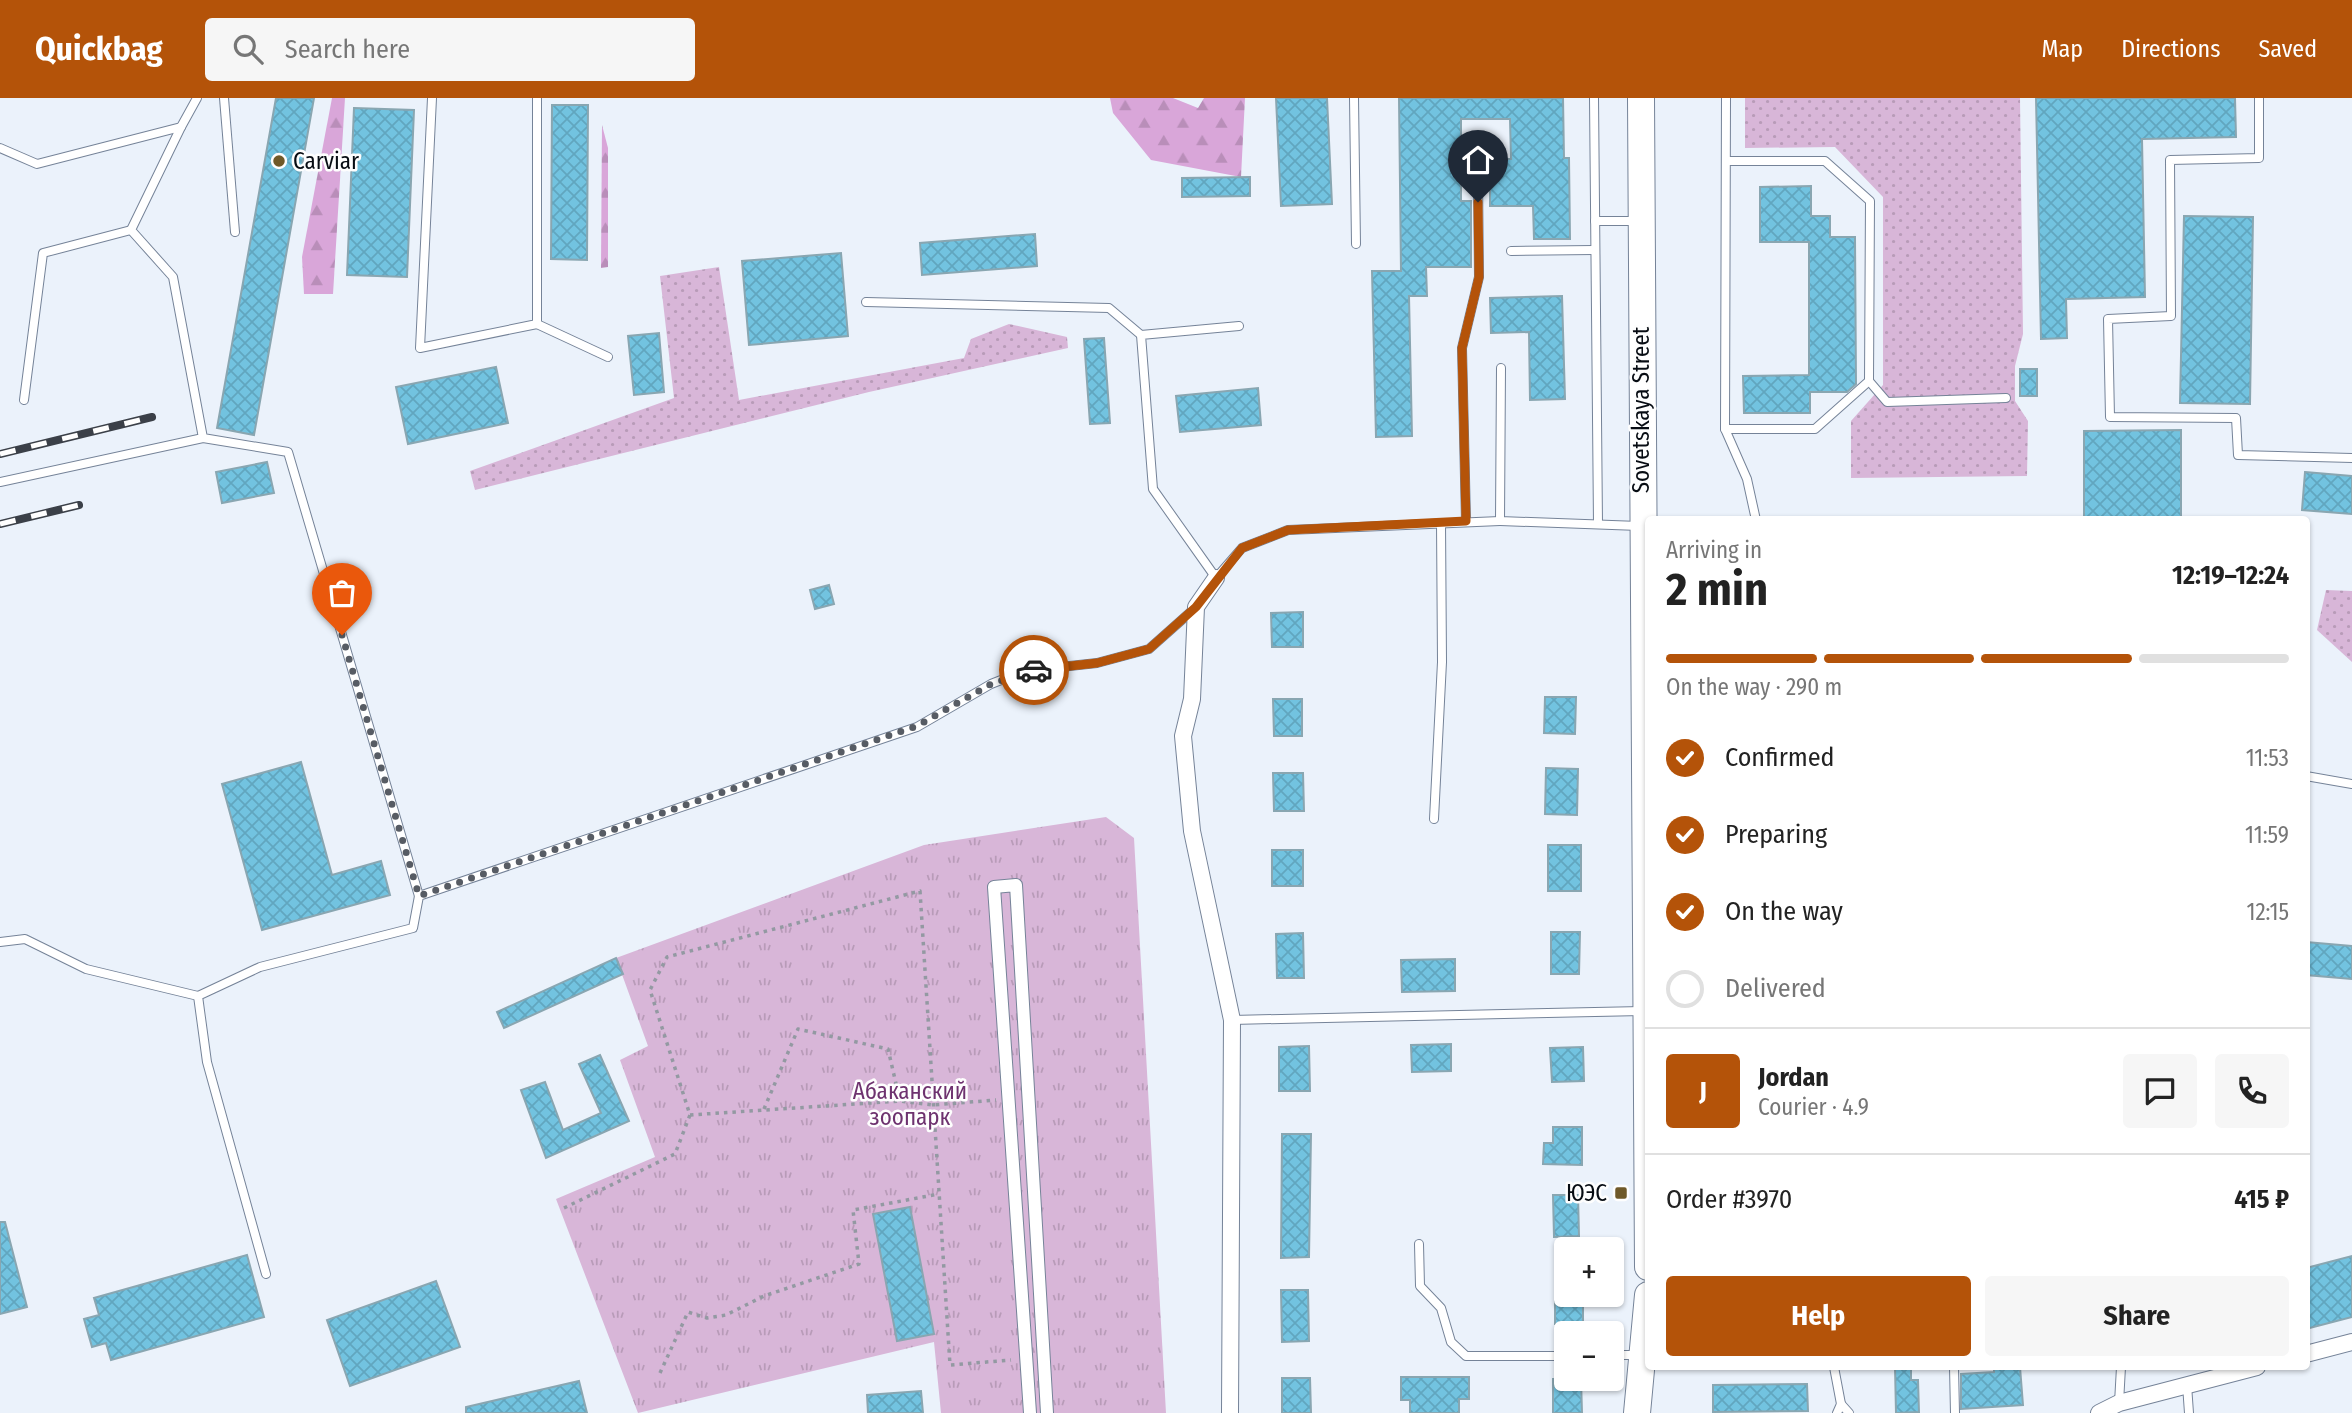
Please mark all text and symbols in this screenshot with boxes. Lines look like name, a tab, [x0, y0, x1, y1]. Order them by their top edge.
search box	[205, 18, 695, 81]
text: Quickbag	[35, 29, 163, 69]
icon: search	[229, 30, 267, 68]
text: Search here	[285, 34, 410, 65]
text: Map	[2042, 35, 2083, 63]
text: Directions	[2121, 35, 2220, 63]
text: Saved	[2258, 35, 2317, 63]
pin	[1448, 130, 1508, 202]
icon: home	[1459, 141, 1497, 179]
place label: Carviar	[293, 147, 359, 175]
marker: Carviar	[271, 153, 287, 169]
street label: Sovetskaya Street	[1627, 326, 1655, 493]
text: Arriving in	[1666, 536, 1762, 564]
text: 12:19–12:24	[2172, 560, 2289, 591]
text: 2 min	[1666, 562, 1768, 617]
pin	[312, 563, 372, 635]
icon: bag	[323, 574, 361, 612]
courier	[999, 635, 1069, 705]
icon: car	[1015, 651, 1053, 689]
text: On the way · 290 m	[1666, 673, 1842, 701]
icon: check	[1666, 739, 1704, 777]
text: Confirmed	[1725, 742, 1835, 773]
text: 11:53	[2246, 744, 2289, 772]
icon: check	[1666, 816, 1704, 854]
text: Preparing	[1725, 819, 1827, 850]
text: 11:59	[2245, 821, 2289, 849]
icon: check	[1666, 893, 1704, 931]
text: On the way	[1725, 896, 1843, 927]
text: 12:15	[2246, 898, 2289, 926]
text: Delivered	[1725, 973, 1826, 1004]
button: chat	[2123, 1054, 2197, 1128]
button: phone	[2215, 1054, 2289, 1128]
text: Jordan	[1758, 1062, 1829, 1093]
text: J	[1699, 1076, 1707, 1107]
park label: Абаканский зоопарк	[853, 1077, 967, 1131]
text: Courier · 4.9	[1758, 1093, 1869, 1121]
place label: ЮЭС	[1566, 1179, 1607, 1207]
text: Order #3970	[1666, 1184, 1792, 1215]
text: 415 ₽	[2234, 1184, 2289, 1215]
marker: ЮЭС	[1613, 1185, 1629, 1201]
map controls	[1554, 1237, 1624, 1391]
button: +	[1554, 1237, 1624, 1307]
button: Help	[1666, 1276, 1971, 1356]
button: Share	[1985, 1276, 2289, 1356]
button: −	[1554, 1321, 1624, 1391]

